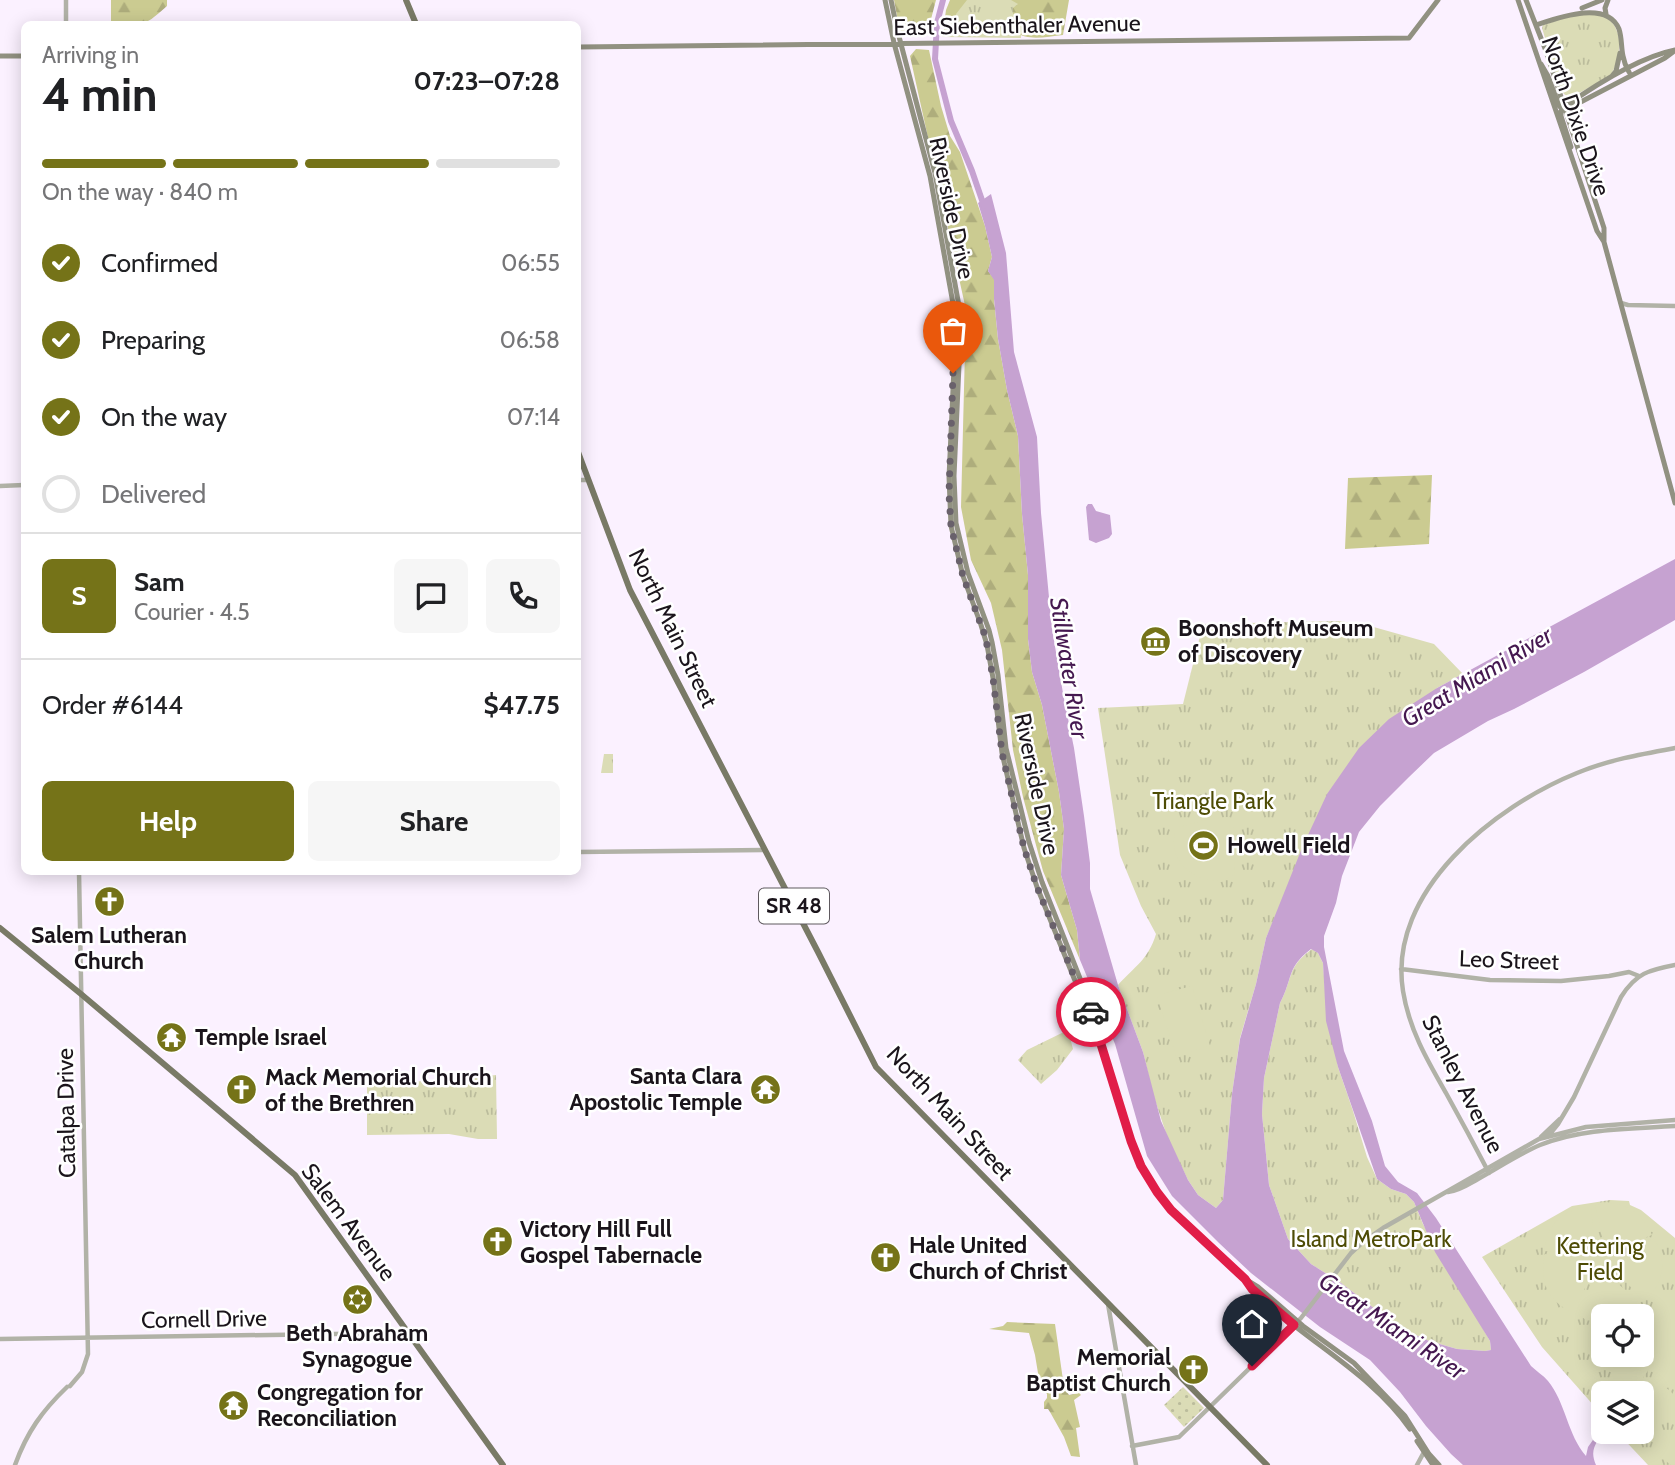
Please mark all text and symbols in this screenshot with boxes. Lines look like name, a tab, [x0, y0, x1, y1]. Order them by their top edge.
street label: East Siebenthaler Avenue	[893, 9, 1141, 41]
street label: North Dixie Drive	[1536, 33, 1616, 200]
text: Arriving in	[42, 41, 139, 69]
text: 07:23–07:28	[414, 65, 560, 97]
text: 4 min	[42, 67, 157, 123]
street label: Riverside Drive	[923, 134, 981, 282]
text: On the way · 840 m	[42, 178, 238, 206]
icon: check	[42, 244, 80, 282]
text: Confirmed	[101, 247, 218, 279]
text: 06:55	[501, 249, 560, 277]
pin	[923, 301, 983, 373]
icon: bag	[934, 312, 972, 350]
icon: check	[42, 321, 80, 359]
text: Preparing	[101, 324, 205, 356]
text: 06:58	[500, 326, 560, 354]
icon: check	[42, 398, 80, 436]
text: On the way	[101, 401, 227, 433]
text: 07:14	[507, 403, 560, 431]
text: Delivered	[101, 478, 206, 510]
street label: North Main Street	[623, 544, 724, 712]
button: chat	[394, 559, 468, 633]
button: phone	[486, 559, 560, 633]
text: Sam	[134, 566, 185, 598]
text: S	[71, 580, 87, 612]
water label: Stillwater River	[1044, 595, 1095, 742]
text: Courier · 4.5	[134, 598, 250, 626]
place label: Boonshoft Museum of Discovery	[1178, 614, 1373, 668]
water label: Great Miami River	[1396, 619, 1559, 733]
museum icon: Boonshoft Museum of Discovery	[1138, 624, 1172, 658]
text: Order #6144	[42, 689, 183, 721]
text: $47.75	[483, 689, 560, 721]
street label: Riverside Drive	[1008, 710, 1066, 858]
button: Help	[42, 781, 294, 861]
button: Share	[308, 781, 560, 861]
park label: Triangle Park	[1152, 787, 1274, 815]
sports icon: Howell Field	[1187, 828, 1221, 862]
place label: Howell Field	[1227, 831, 1350, 859]
church icon: Salem Lutheran Church	[92, 884, 126, 918]
road number: SR 48	[759, 888, 829, 923]
place label: Salem Lutheran Church	[31, 921, 187, 975]
street label: Leo Street	[1459, 944, 1560, 976]
courier	[1056, 977, 1126, 1047]
icon: car	[1072, 993, 1110, 1031]
street label: Stanley Avenue	[1416, 1010, 1510, 1158]
temple icon: Temple Israel	[155, 1020, 189, 1054]
place label: Temple Israel	[195, 1023, 327, 1051]
street label: North Main Street	[881, 1040, 1019, 1186]
street label: Catalpa Drive	[51, 1048, 81, 1178]
place label: Santa Clara Apostolic Temple	[570, 1062, 743, 1116]
place label: Mack Memorial Church of the Brethren	[265, 1063, 492, 1117]
temple icon: Santa Clara Apostolic Temple	[748, 1072, 782, 1106]
church icon: Mack Memorial Church of the Brethren	[225, 1073, 259, 1107]
street label: Salem Avenue	[296, 1158, 402, 1286]
place label: Victory Hill Full Gospel Tabernacle	[520, 1215, 702, 1269]
church icon: Victory Hill Full Gospel Tabernacle	[480, 1225, 514, 1259]
park label: Island MetroPark	[1291, 1225, 1452, 1253]
place label: Hale United Church of Christ	[909, 1231, 1067, 1285]
park label: Kettering Field	[1556, 1232, 1644, 1286]
church icon: Hale United Church of Christ	[869, 1241, 903, 1275]
water label: Great Miami River	[1314, 1266, 1472, 1386]
synagogue icon: Beth Abraham Synagogue	[340, 1282, 374, 1316]
pin	[1222, 1294, 1282, 1366]
street label: Cornell Drive	[141, 1304, 267, 1334]
map controls	[1591, 1304, 1654, 1444]
button: locate	[1591, 1304, 1654, 1367]
icon: home	[1233, 1305, 1271, 1343]
place label: Beth Abraham Synagogue	[286, 1319, 428, 1373]
place label: Memorial Baptist Church	[1026, 1343, 1171, 1397]
church icon: Memorial Baptist Church	[1177, 1353, 1211, 1387]
place label: Congregation for Reconciliation	[257, 1378, 423, 1432]
button: layers	[1591, 1381, 1654, 1444]
temple icon: Congregation for Reconciliation	[217, 1388, 251, 1422]

